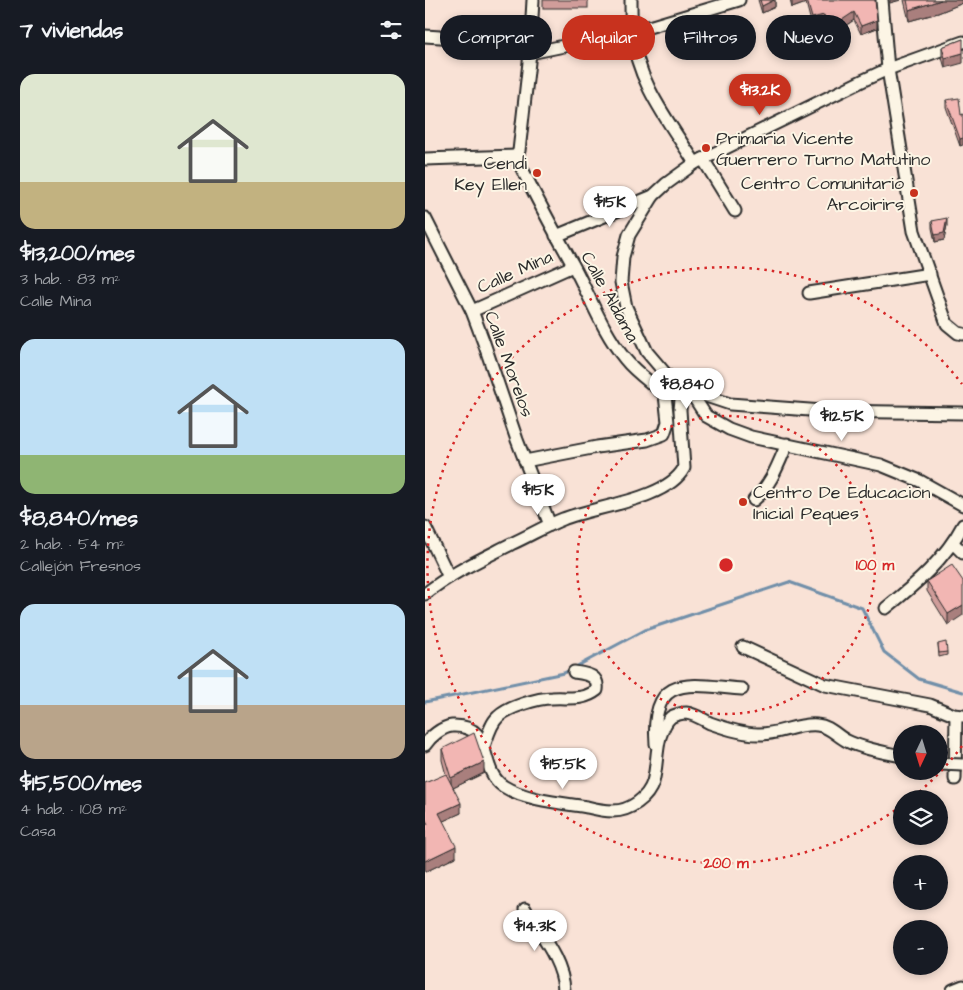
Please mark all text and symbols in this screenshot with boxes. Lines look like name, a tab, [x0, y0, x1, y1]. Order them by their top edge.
chip: Comprar	[440, 15, 552, 60]
chip: Alquilar	[562, 15, 655, 60]
chip: Filtros	[665, 15, 756, 60]
chip: Nuevo	[766, 15, 851, 60]
text: 7 viviendas	[20, 16, 123, 45]
icon: filters	[377, 16, 405, 44]
pin: $13.2K	[719, 74, 801, 116]
text: $13.2K	[740, 79, 780, 101]
icon: home	[168, 106, 258, 196]
place label: Primaria Vicente Guerrero Turno Matutino	[716, 126, 930, 172]
marker: Primaria Vicente Guerrero Turno Matutino	[700, 142, 712, 154]
place label: Cendi Key Ellen	[454, 151, 527, 198]
marker: Cendi Key Ellen	[531, 167, 543, 179]
place label: Centro Comunitario Arcoirirs	[741, 171, 904, 217]
pin: $15K	[580, 186, 640, 228]
marker: Centro Comunitario Arcoirirs	[908, 187, 920, 199]
text: $15K	[594, 191, 626, 213]
text: $13,200/mes	[20, 239, 135, 268]
street label: Calle Mina	[473, 244, 557, 300]
street label: Calle Aldama	[575, 247, 645, 347]
text: 3 hab. · 83 m²	[20, 268, 120, 290]
text: Calle Mina	[20, 290, 91, 312]
street label: Calle Morelos	[478, 307, 540, 421]
pin: $8,840	[646, 368, 728, 410]
icon: home	[168, 371, 258, 461]
text: $8,840	[660, 373, 714, 395]
pin: $12.5K	[801, 400, 883, 442]
text: $12.5K	[820, 405, 864, 427]
pin: $15K	[508, 474, 568, 516]
text: $15K	[522, 479, 554, 501]
place label: Centro De Educacion Inicial Peques	[753, 480, 930, 526]
marker: Centro De Educacion Inicial Peques	[737, 496, 749, 508]
text: $8,840/mes	[20, 504, 138, 533]
text: 2 hab. · 54 m²	[20, 533, 125, 555]
text: Callejón Fresnos	[20, 555, 141, 577]
text: 100 m	[856, 555, 895, 576]
centre of rings	[717, 556, 735, 574]
icon: home	[168, 636, 258, 726]
north arrow	[893, 725, 947, 780]
map controls	[893, 725, 948, 975]
pin: $15.5K	[522, 748, 604, 790]
text: $15.5K	[540, 753, 586, 775]
text: $15,500/mes	[20, 769, 142, 798]
button: layers	[893, 790, 948, 845]
text: 4 hab. · 108 m²	[20, 798, 127, 820]
text: Casa	[20, 820, 56, 842]
text: 200 m	[702, 853, 749, 874]
button: +	[893, 855, 948, 910]
pin: $14.3K	[494, 910, 576, 952]
text: $14.3K	[514, 915, 556, 937]
button: −	[893, 920, 948, 975]

